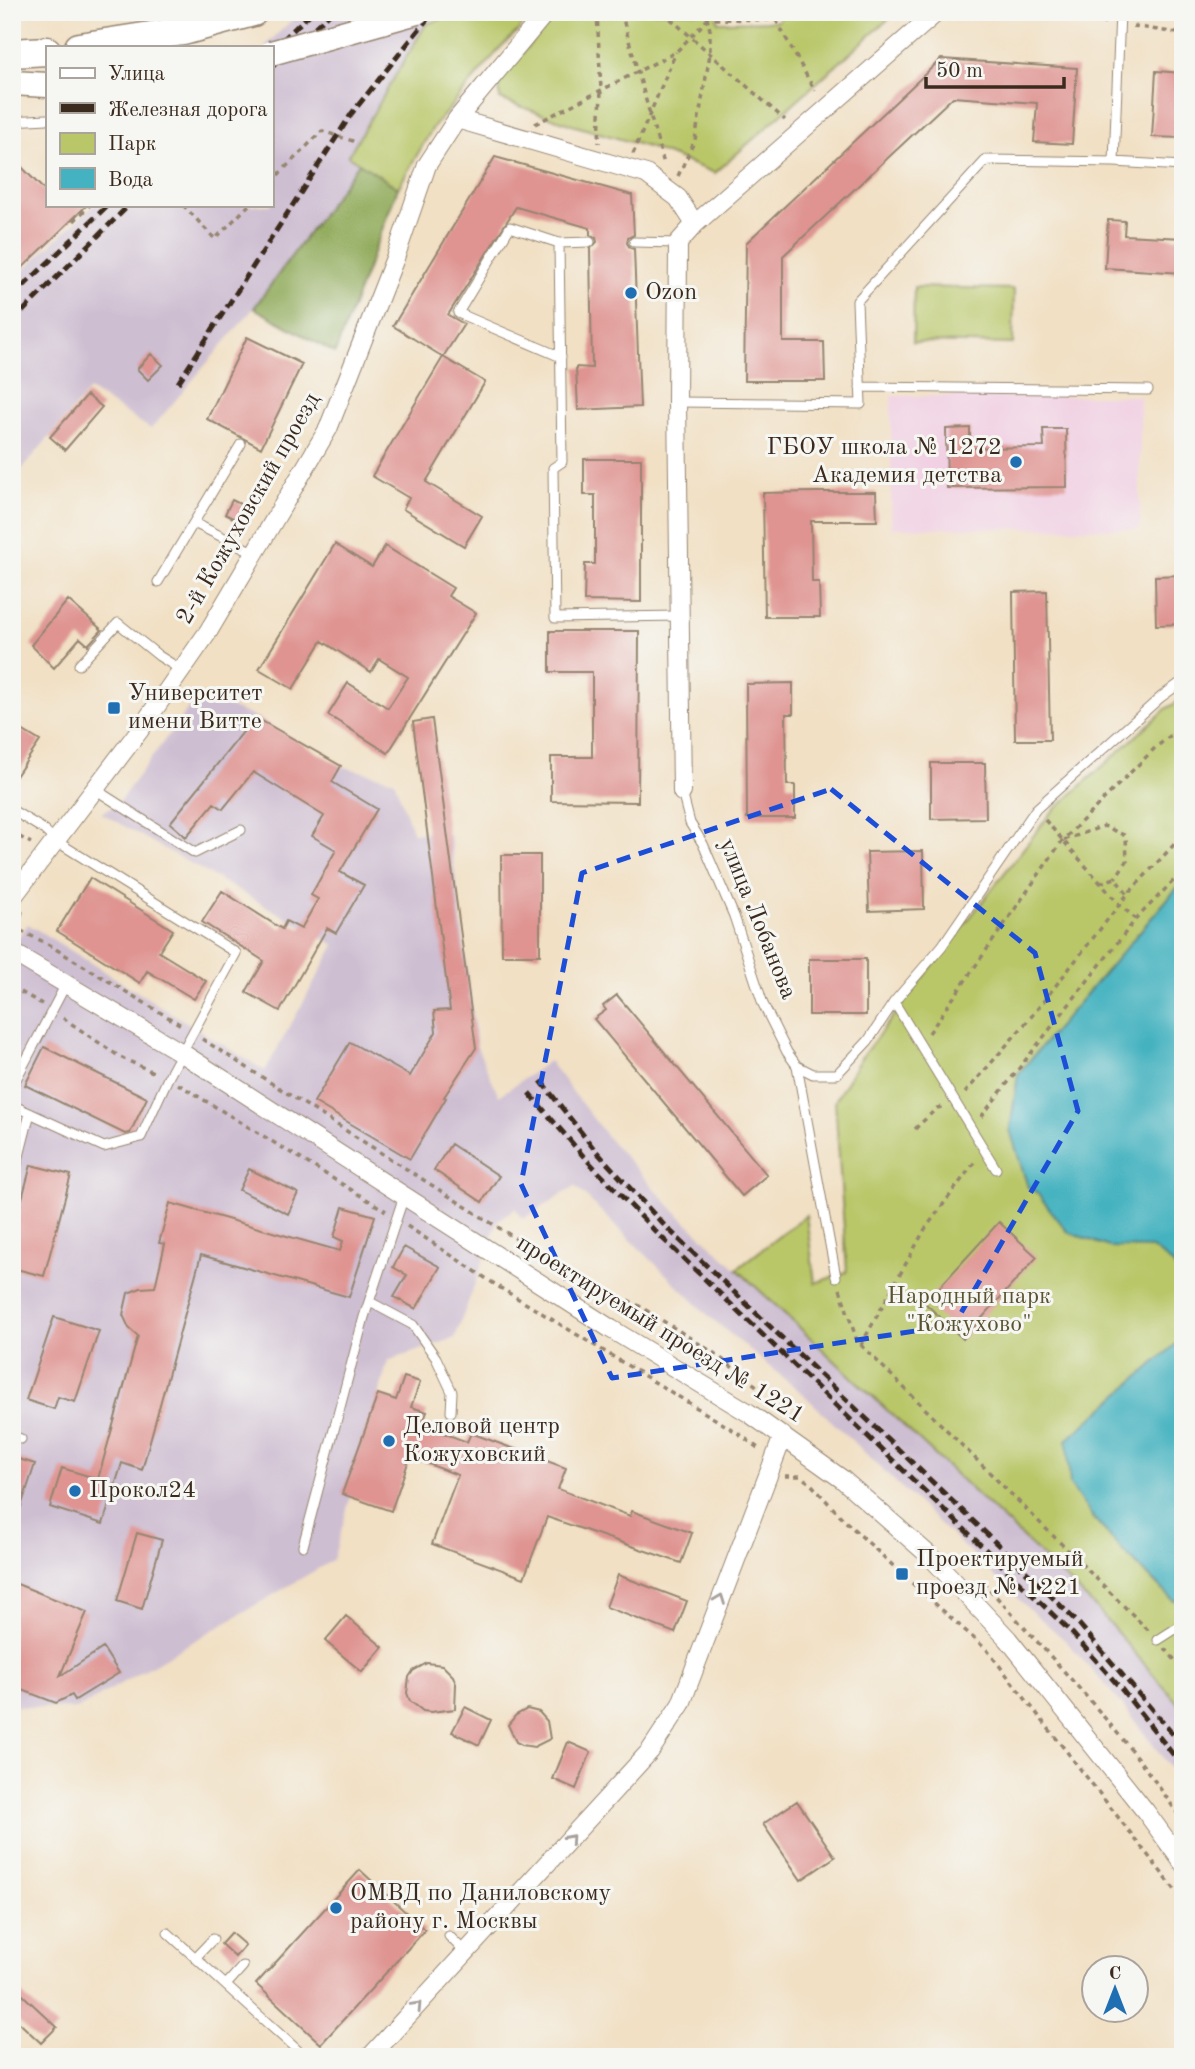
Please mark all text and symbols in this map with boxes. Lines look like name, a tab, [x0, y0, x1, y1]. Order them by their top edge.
legend	[46, 46, 273, 206]
scale bar	[926, 46, 1064, 90]
text: 50 m	[936, 61, 983, 82]
text: Улица	[108, 64, 165, 85]
text: Железная дорога	[108, 100, 268, 121]
text: Парк	[108, 134, 157, 155]
text: Вода	[108, 170, 153, 191]
place label: Ozon	[645, 281, 697, 305]
marker: Ozon	[623, 285, 639, 301]
street label: 2-й Кожуховский проезд	[173, 389, 325, 629]
place label: ГБОУ школа № 1272 Академия детства	[766, 436, 1002, 488]
marker: ГБОУ школа № 1272 Академия детства	[1008, 454, 1024, 470]
place label: Университет имени Витте	[128, 682, 263, 734]
marker: Университет имени Витте	[106, 700, 122, 716]
street label: улица Лобанова	[714, 835, 800, 1003]
street label: проектируемый проезд № 1221	[512, 1231, 808, 1429]
park label: Народный парк "Кожухово"	[887, 1285, 1051, 1337]
place label: Деловой центр Кожуховский	[403, 1415, 560, 1467]
marker: Деловой центр Кожуховский	[381, 1433, 397, 1449]
place label: Прокол24	[89, 1479, 196, 1503]
marker: Прокол24	[67, 1483, 83, 1499]
place label: Проектируемый проезд № 1221	[916, 1548, 1084, 1600]
marker: Проектируемый проезд № 1221	[894, 1566, 910, 1582]
one-way arrow	[712, 1593, 726, 1605]
one-way arrow	[562, 1834, 575, 1847]
place label: ОМВД по Даниловскому району г. Москвы	[350, 1882, 612, 1934]
marker: ОМВД по Даниловскому району г. Москвы	[328, 1900, 344, 1916]
north arrow	[1080, 1954, 1150, 2024]
text: С	[1109, 1965, 1121, 1984]
one-way arrow	[408, 2001, 421, 2014]

